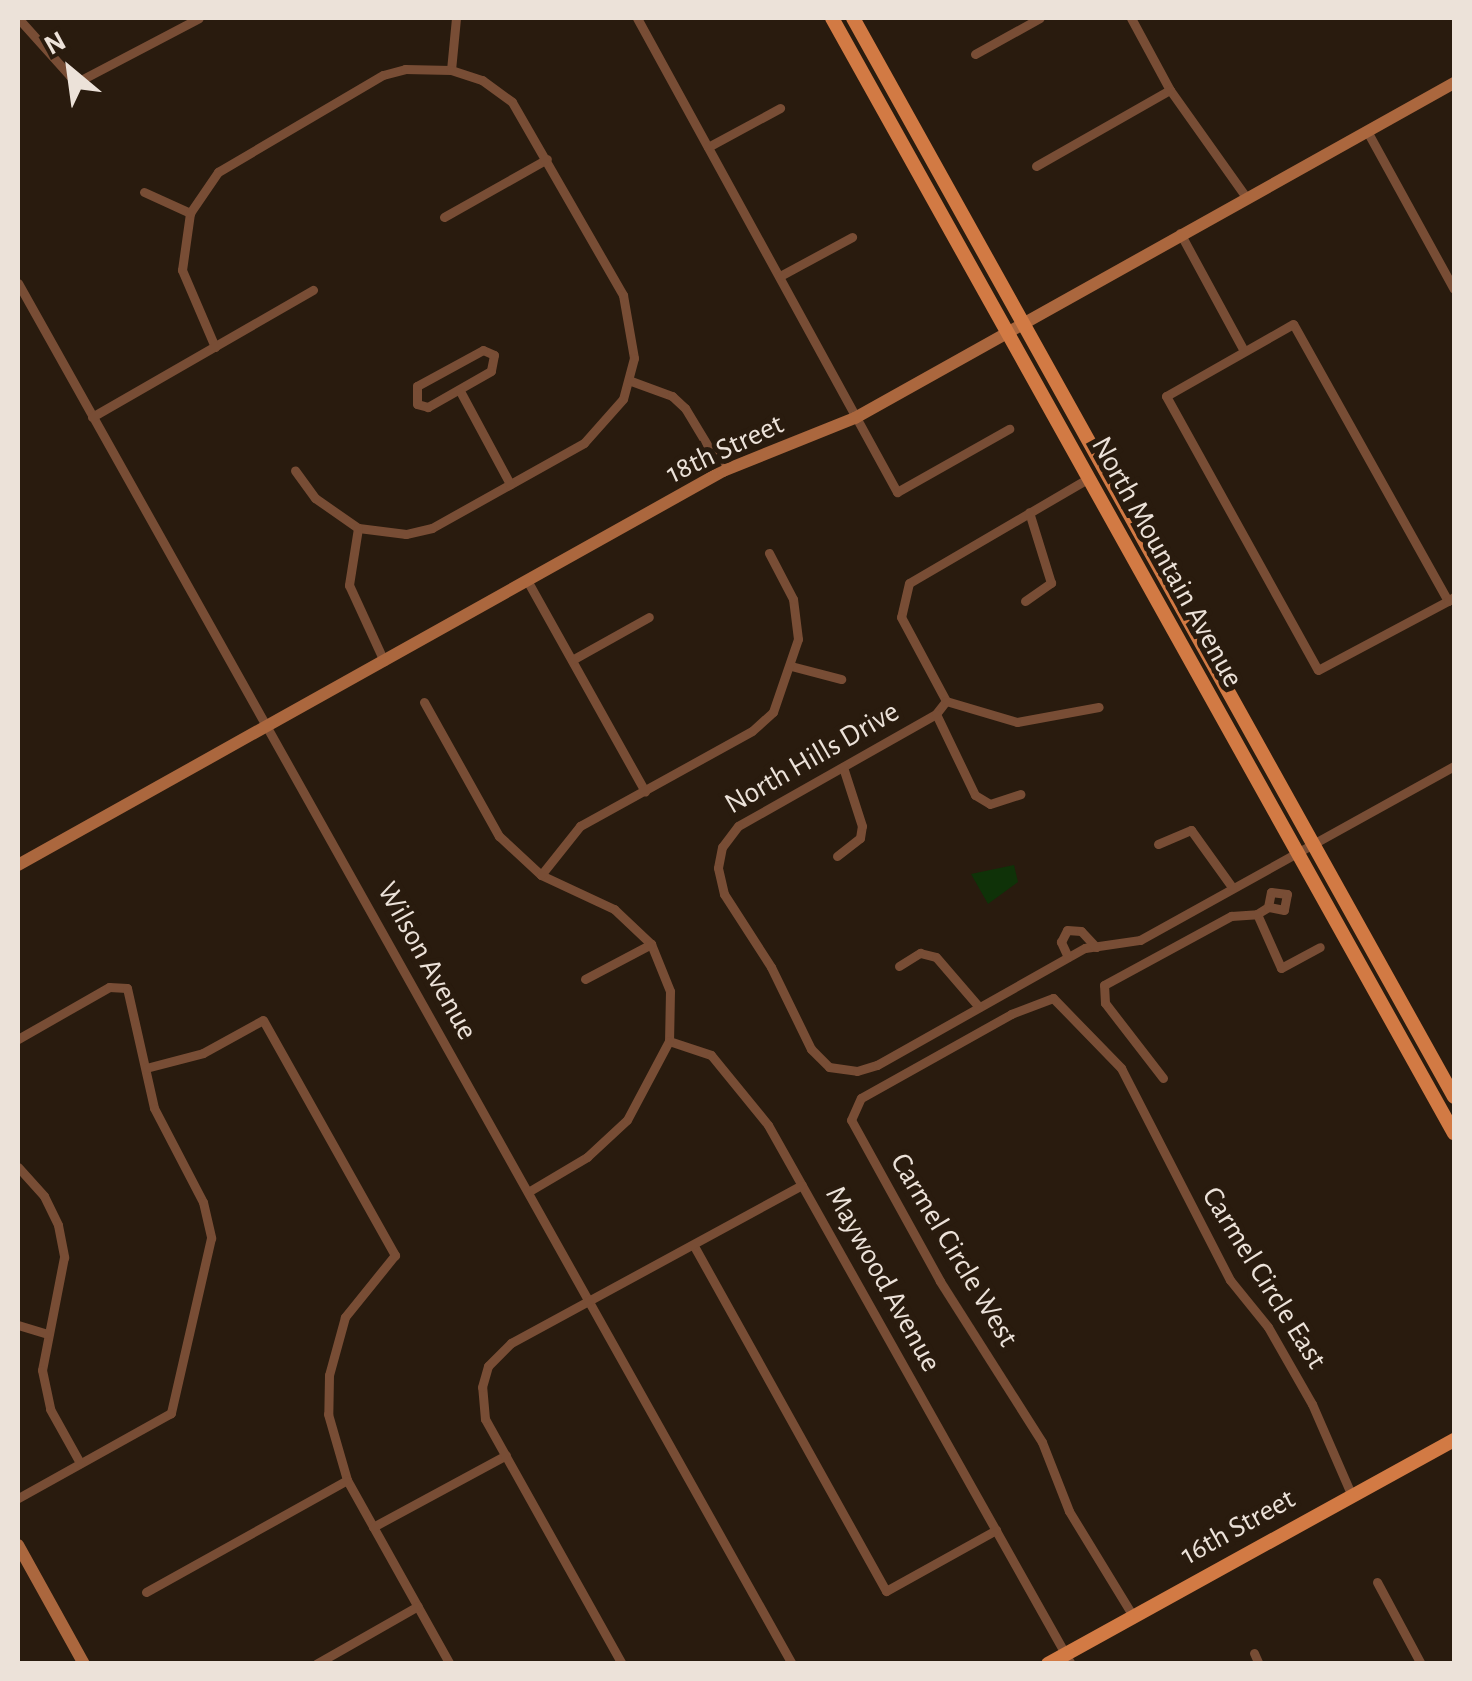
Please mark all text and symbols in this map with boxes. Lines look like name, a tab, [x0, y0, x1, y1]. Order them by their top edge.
north arrow	[20, 20, 120, 120]
text: N	[40, 27, 71, 61]
street label: 18th Street	[661, 406, 789, 492]
street label: North Mountain Avenue	[1083, 430, 1251, 694]
street label: North Hills Drive	[718, 694, 906, 822]
street label: Wilson Avenue	[369, 876, 485, 1046]
street label: Carmel Circle West	[882, 1147, 1026, 1353]
street label: Maywood Avenue	[817, 1180, 949, 1378]
street label: Carmel Circle East	[1194, 1180, 1334, 1376]
street label: 16th Street	[1175, 1481, 1301, 1573]

